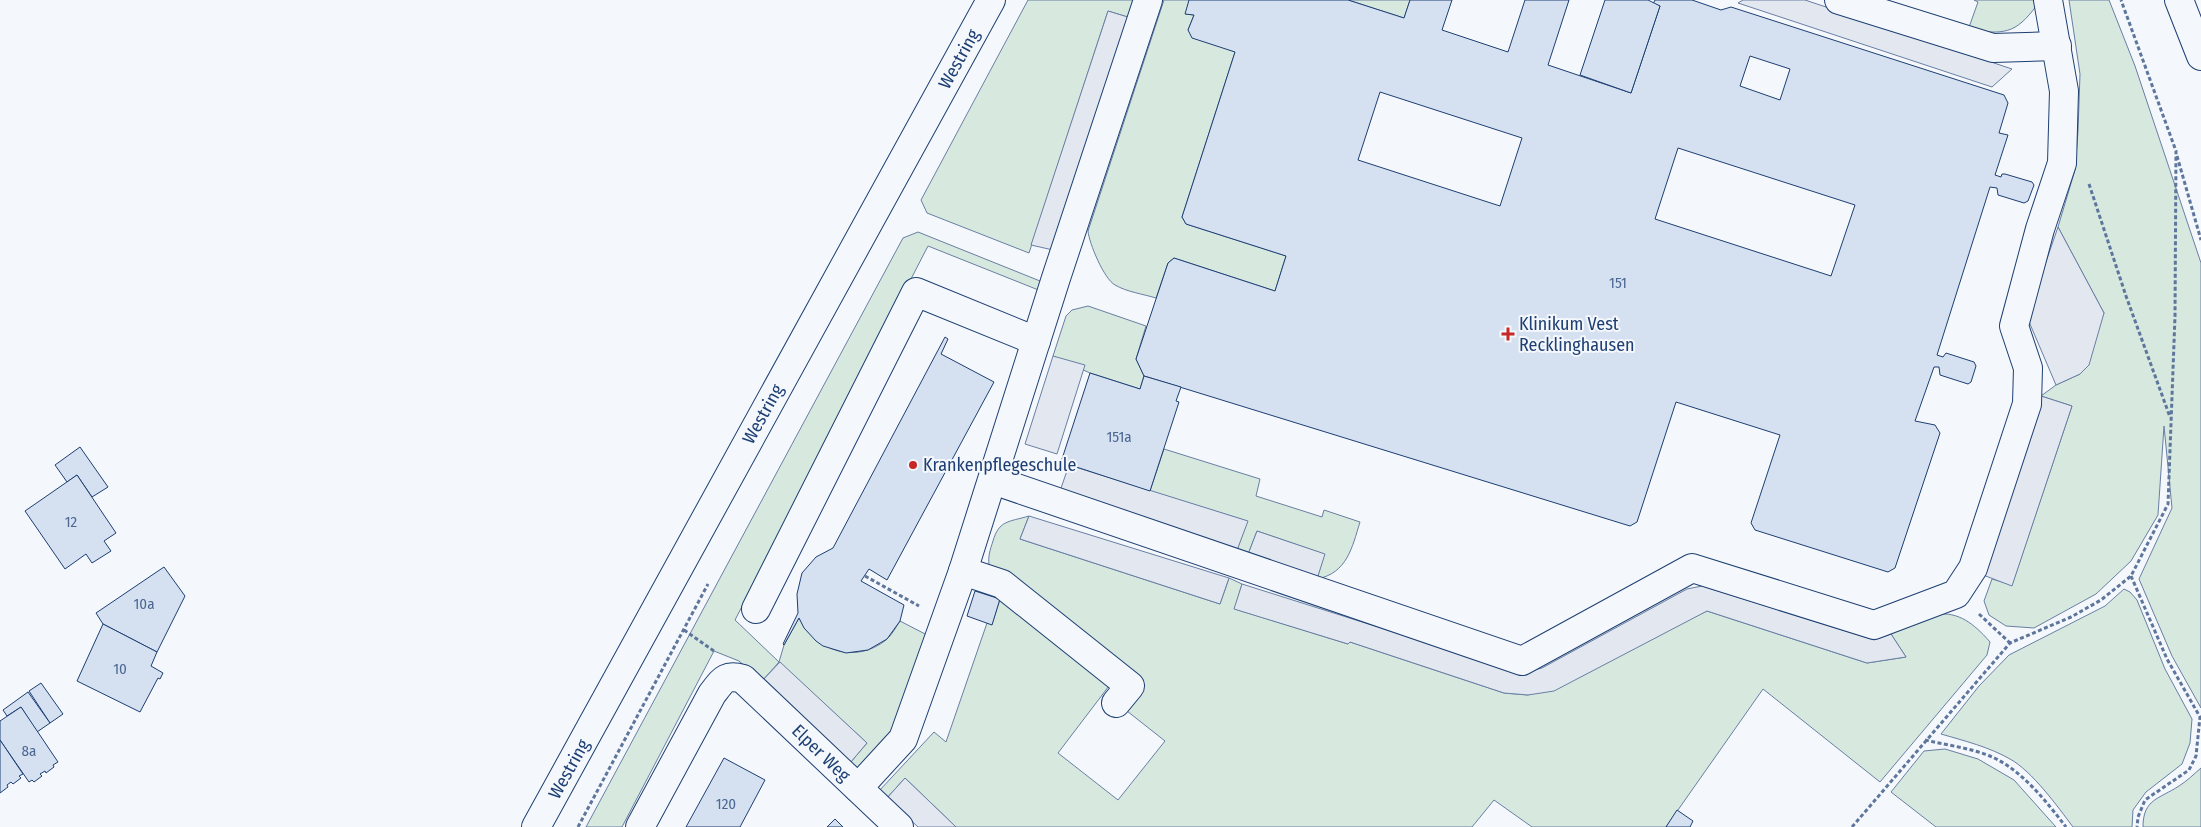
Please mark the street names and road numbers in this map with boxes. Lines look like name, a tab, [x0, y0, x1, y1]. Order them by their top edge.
street label: Westring	[934, 25, 985, 93]
street label: Westring	[738, 380, 789, 448]
street label: Elper Weg	[787, 720, 855, 787]
street label: Westring	[544, 735, 595, 803]

